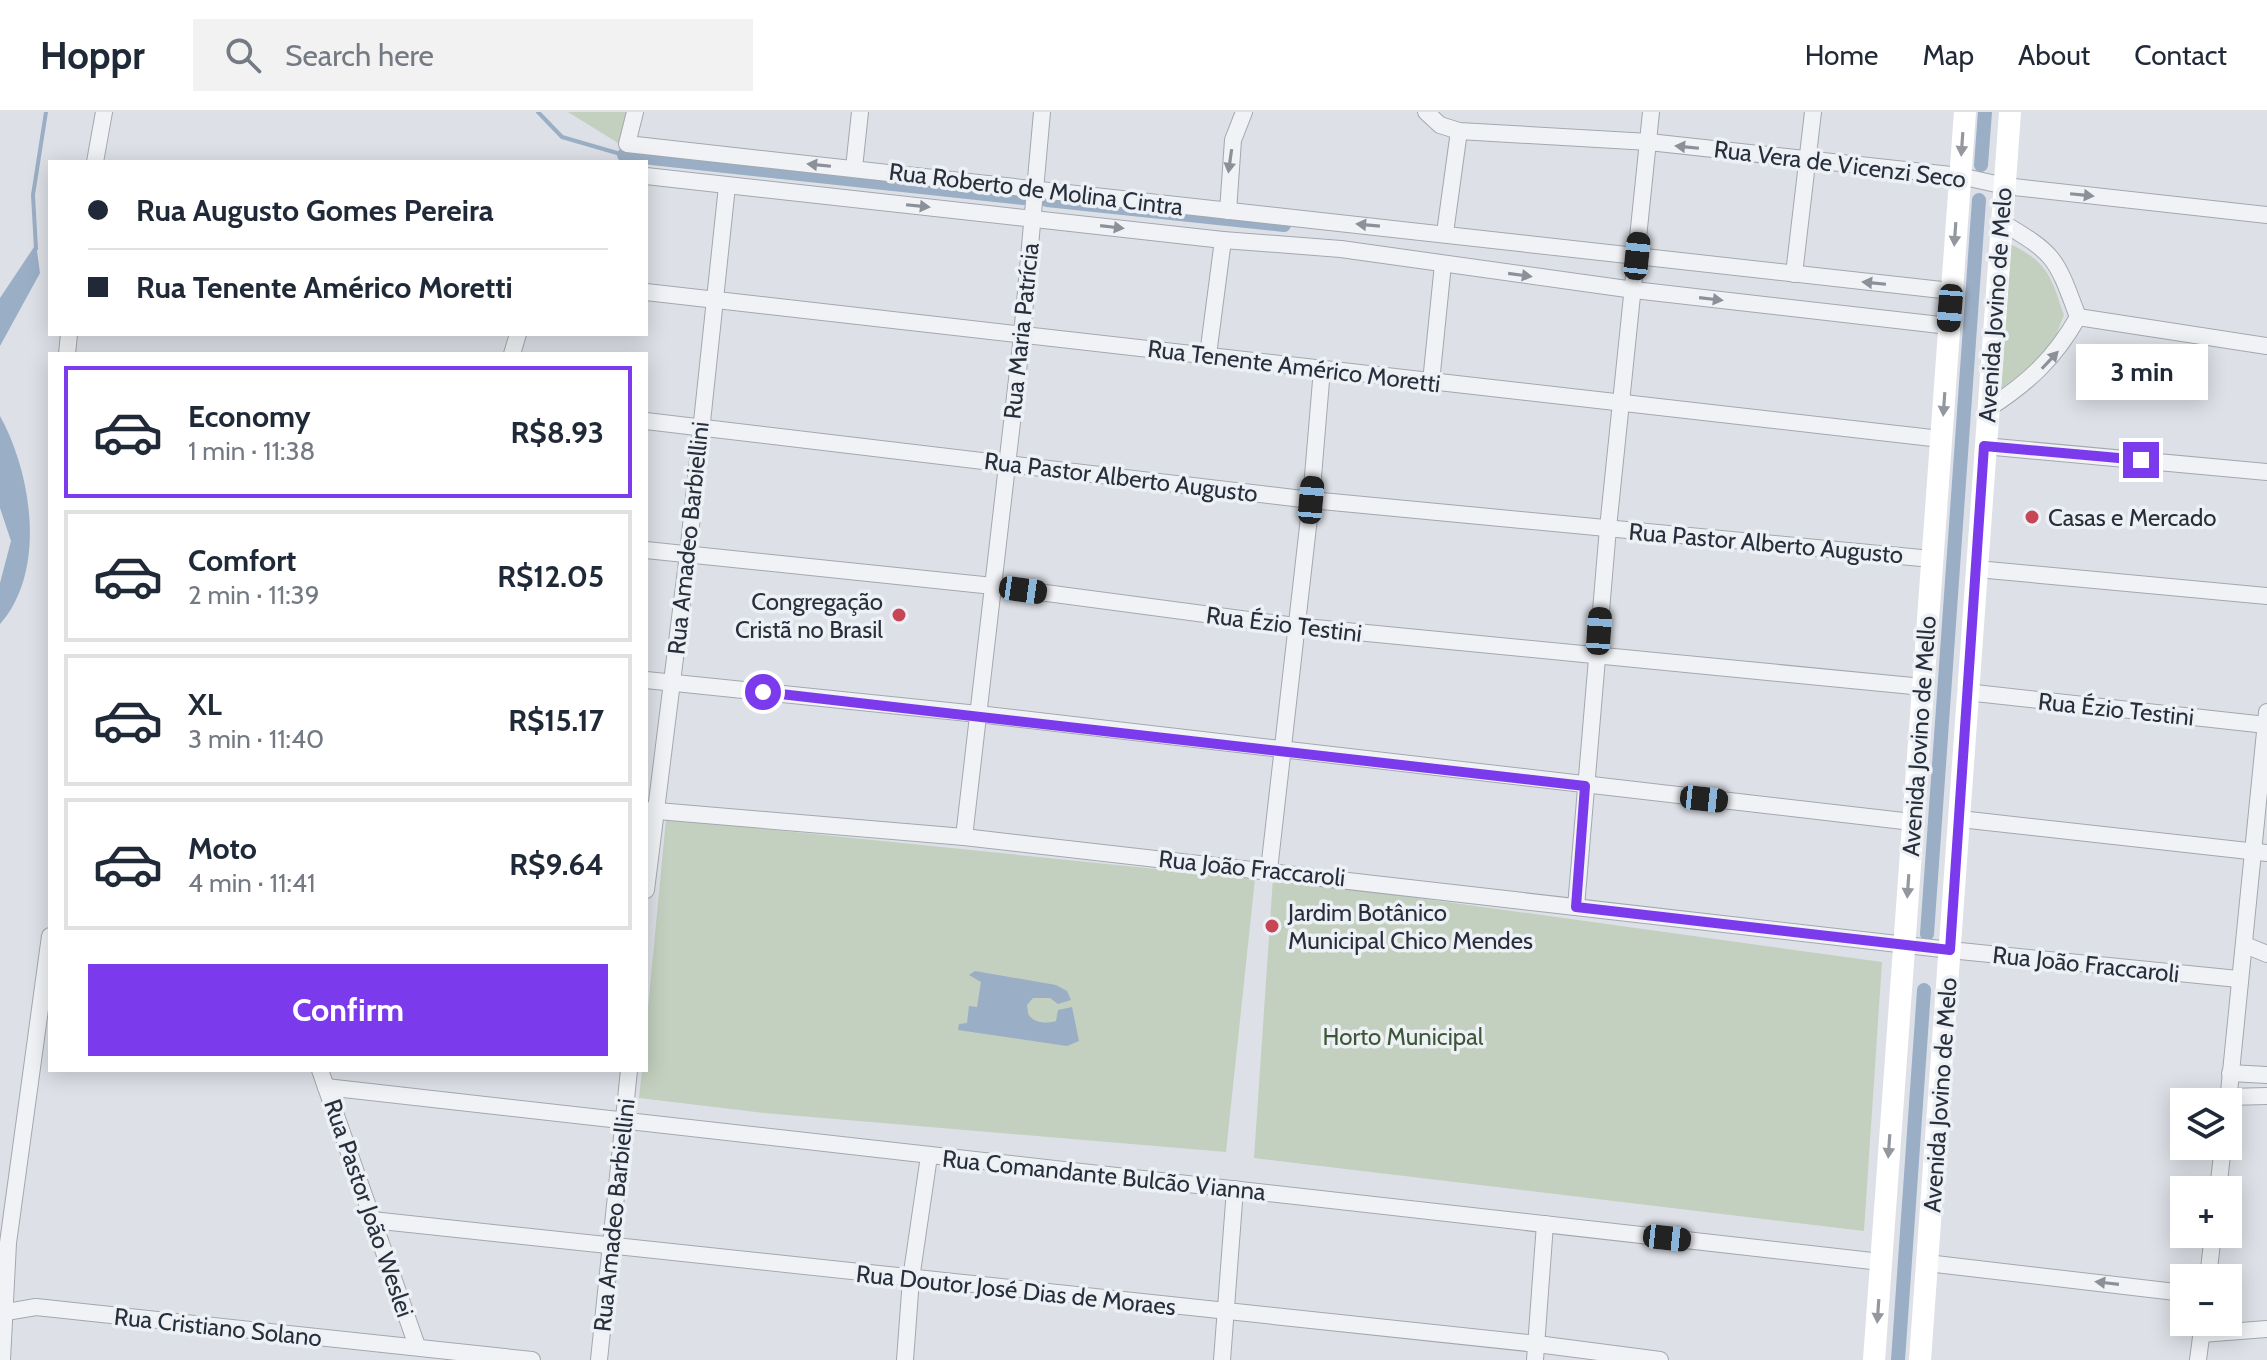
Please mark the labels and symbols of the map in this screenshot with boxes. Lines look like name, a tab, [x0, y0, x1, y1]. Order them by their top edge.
one-way arrow	[1955, 132, 1968, 157]
street label: Rua Vera de Vicenzi Seco	[1712, 134, 1968, 194]
one-way arrow	[1674, 140, 1699, 153]
one-way arrow	[1223, 148, 1236, 173]
street label: Rua Roberto de Molina Cintra	[887, 157, 1185, 221]
one-way arrow	[806, 158, 831, 171]
street label: Avenida Jovino de Melo	[1972, 187, 2018, 423]
one-way arrow	[2070, 188, 2095, 201]
one-way arrow	[906, 199, 931, 212]
one-way arrow	[1355, 219, 1380, 232]
one-way arrow	[1100, 221, 1125, 234]
one-way arrow	[1948, 221, 1961, 246]
car	[1623, 231, 1651, 281]
street label: Rua Maria Patrícia	[997, 241, 1045, 421]
one-way arrow	[1508, 268, 1533, 281]
one-way arrow	[1861, 276, 1886, 289]
car	[1936, 283, 1964, 333]
one-way arrow	[1699, 292, 1724, 305]
street label: Rua Tenente Américo Moretti	[1146, 334, 1442, 398]
callout: 3 min	[2075, 344, 2207, 400]
one-way arrow	[2040, 351, 2058, 370]
one-way arrow	[1937, 392, 1950, 417]
street label: Rua Amadeo Barbiellini	[661, 420, 715, 656]
route end	[2123, 442, 2159, 478]
street label: Rua Pastor Alberto Augusto	[983, 446, 1259, 508]
car	[1297, 475, 1325, 525]
place label: Casas e Mercado	[2048, 503, 2216, 532]
marker: Casas e Mercado	[2023, 508, 2041, 526]
street label: Rua Pastor Alberto Augusto	[1628, 517, 1904, 569]
car	[998, 575, 1048, 605]
place label: Congregação Cristã no Brasil	[735, 587, 883, 644]
street label: Rua Ézio Testini	[1204, 600, 1364, 648]
marker: Congregação Cristã no Brasil	[890, 606, 908, 624]
car	[1585, 606, 1613, 656]
street label: Avenida Jovino de Mello	[1896, 615, 1942, 857]
route start	[745, 674, 781, 710]
street label: Rua Ézio Testini	[2037, 686, 2195, 732]
car	[1679, 785, 1729, 813]
street label: Rua João Fraccaroli	[1157, 844, 1347, 892]
one-way arrow	[1901, 874, 1914, 899]
place label: Jardim Botânico Municipal Chico Mendes	[1287, 898, 1533, 955]
marker: Jardim Botânico Municipal Chico Mendes	[1263, 917, 1281, 935]
street label: Rua João Fraccaroli	[1991, 940, 2181, 988]
street label: Avenida Jovino de Melo	[1917, 977, 1963, 1213]
park label: Horto Municipal	[1323, 1022, 1484, 1051]
street label: Rua Pastor João Weslei	[318, 1095, 420, 1321]
street label: Rua Amadeo Barbiellini	[587, 1097, 641, 1333]
one-way arrow	[1882, 1134, 1895, 1159]
street label: Rua Comandante Bulcão Vianna	[941, 1144, 1268, 1206]
car	[1642, 1224, 1692, 1252]
street label: Rua Doutor José Dias de Moraes	[855, 1259, 1177, 1321]
one-way arrow	[2094, 1277, 2119, 1290]
one-way arrow	[1871, 1299, 1884, 1324]
street label: Rua Cristiano Solano	[113, 1302, 323, 1352]

